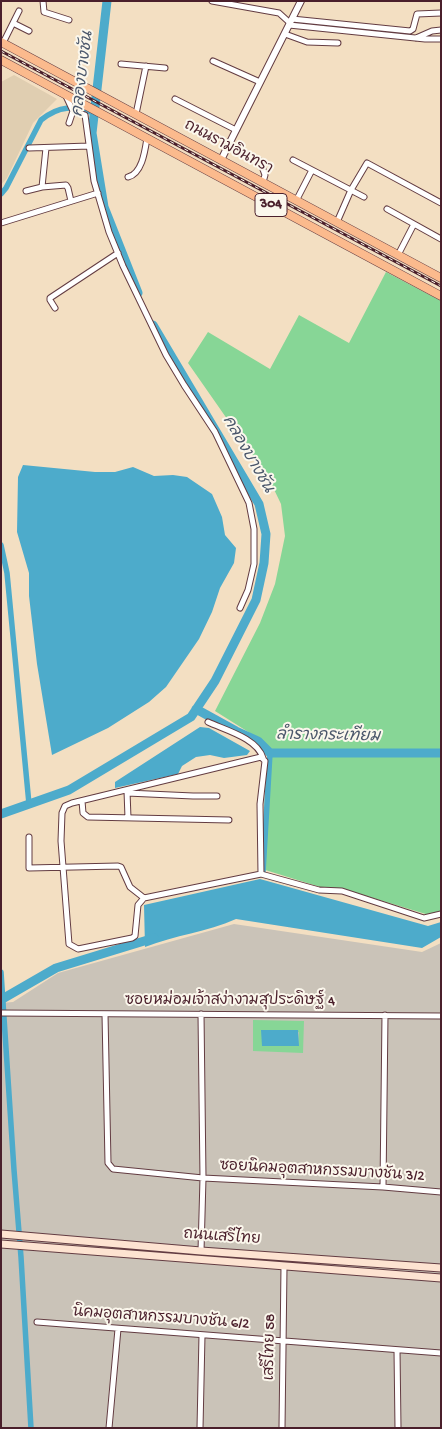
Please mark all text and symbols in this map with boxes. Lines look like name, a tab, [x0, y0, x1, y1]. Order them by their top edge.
water label: คลองบางชัน	[69, 30, 99, 118]
street label: ถนนรามอินทรา	[181, 117, 275, 179]
road number: 304	[255, 194, 287, 216]
water label: คลองบางชัน	[217, 413, 277, 497]
water label: ลำรางกระเทียม	[276, 726, 380, 748]
street label: ซอยหม่อมเจ้าสง่างามสุประดิษฐ์ 4	[125, 993, 335, 1011]
street label: ซอยนิคมอุตสาหกรรมบางชัน 3/2	[219, 1158, 425, 1186]
street label: ถนนเสรีไทย	[183, 1226, 261, 1250]
street label: นิคมอุตสาหกรรมบางชัน 6/2	[72, 1304, 250, 1334]
street label: เสรีไทย 58	[261, 1313, 281, 1381]

